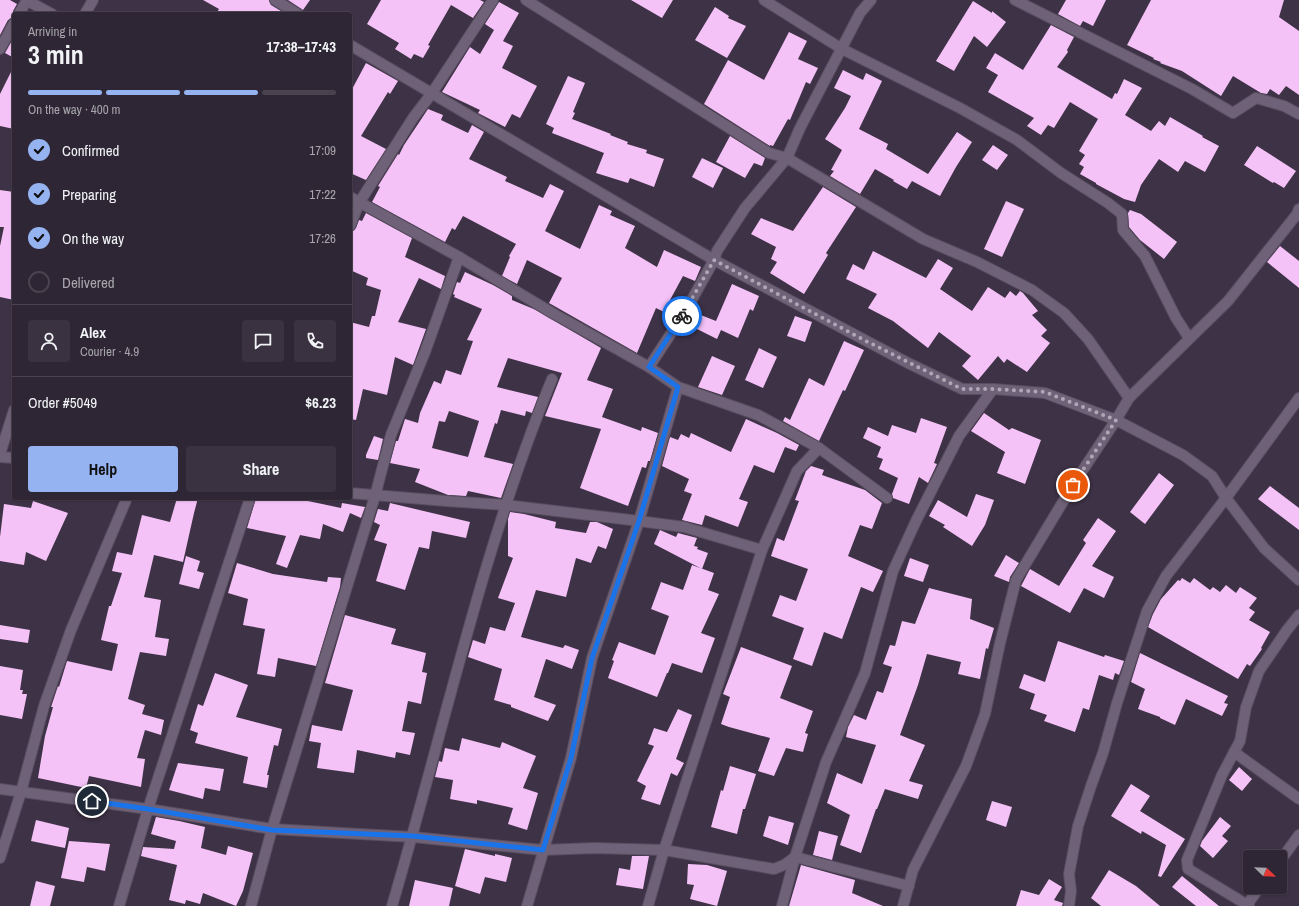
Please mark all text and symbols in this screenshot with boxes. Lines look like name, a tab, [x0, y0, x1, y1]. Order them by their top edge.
text: Arriving in	[28, 23, 77, 40]
text: 17:38–17:43	[266, 36, 336, 57]
text: 3 min	[28, 37, 84, 72]
text: On the way · 400 m	[28, 101, 120, 118]
icon: check	[28, 139, 50, 161]
text: Confirmed	[62, 140, 119, 161]
text: 17:09	[309, 142, 336, 159]
icon: check	[28, 183, 50, 205]
text: Preparing	[62, 184, 116, 205]
text: 17:22	[309, 186, 336, 203]
icon: check	[28, 227, 50, 249]
text: On the way	[62, 228, 124, 249]
text: 17:26	[309, 230, 336, 247]
text: Delivered	[62, 272, 115, 293]
courier	[662, 296, 702, 336]
icon: bike	[671, 305, 693, 327]
button: person	[28, 320, 70, 362]
button: chat	[242, 320, 284, 362]
button: phone	[294, 320, 336, 362]
text: Alex	[80, 322, 106, 343]
text: Courier · 4.9	[80, 343, 139, 360]
text: Order #5049	[28, 392, 97, 413]
text: $6.23	[305, 392, 336, 413]
button: Help	[28, 446, 178, 492]
button: Share	[186, 446, 336, 492]
pin	[1056, 468, 1090, 502]
icon: bag	[1062, 474, 1084, 496]
pin	[75, 784, 109, 818]
icon: home	[81, 790, 103, 812]
north arrow	[1243, 850, 1287, 894]
map controls	[1243, 850, 1287, 894]

